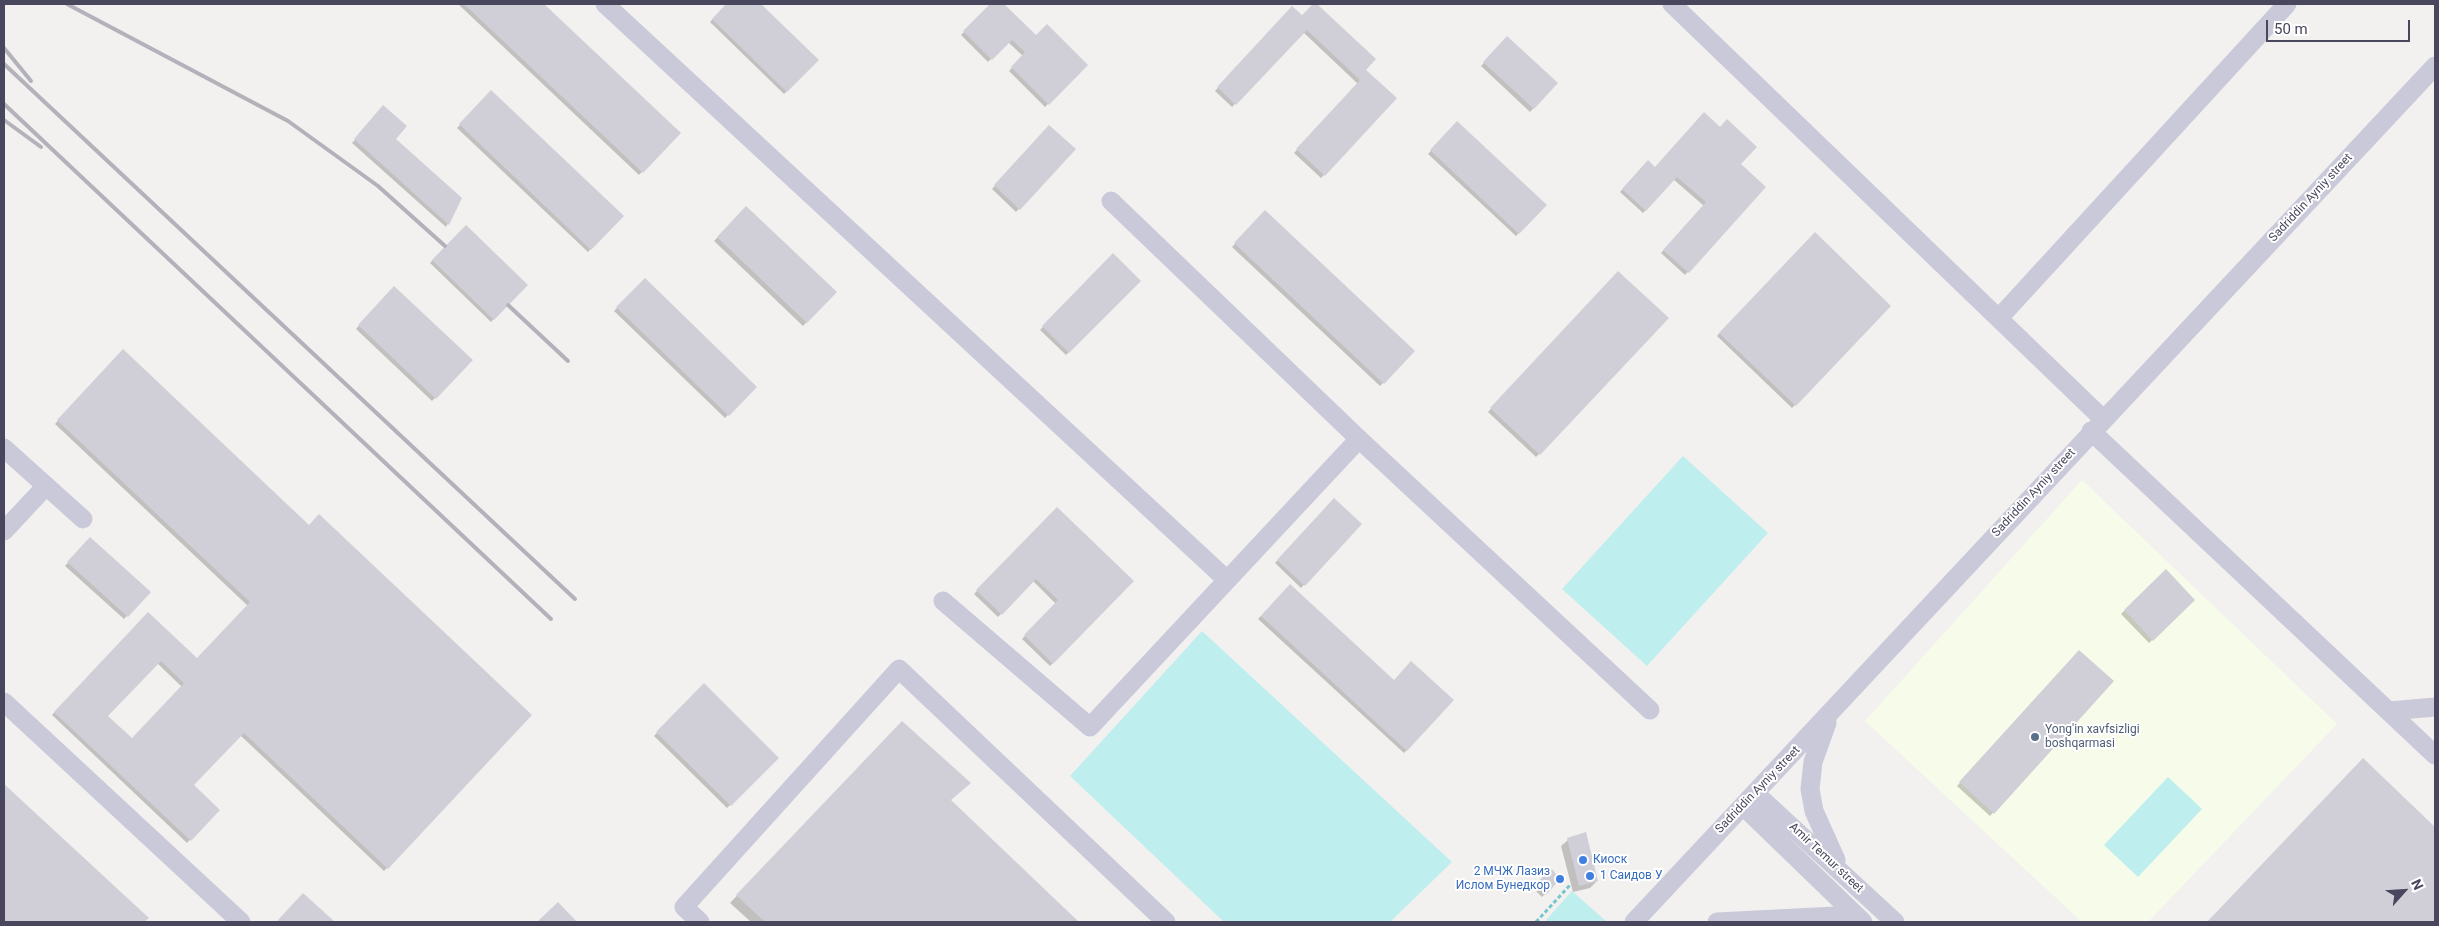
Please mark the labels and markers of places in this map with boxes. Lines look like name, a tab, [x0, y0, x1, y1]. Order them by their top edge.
place label: Yong'in xavfsizligi boshqarmasi	[2045, 723, 2140, 751]
marker: Yong'in xavfsizligi boshqarmasi	[2029, 731, 2041, 743]
place label: Киоск	[1593, 853, 1627, 867]
marker: Киоск	[1577, 854, 1589, 866]
place label: 2 МЧЖ Лазиз Ислом Бунедкор	[1456, 865, 1550, 893]
place label: 1 Саидов У	[1600, 869, 1662, 883]
marker: 1 Саидов У	[1584, 870, 1596, 882]
marker: 2 МЧЖ Лазиз Ислом Бунедкор	[1554, 873, 1566, 885]

